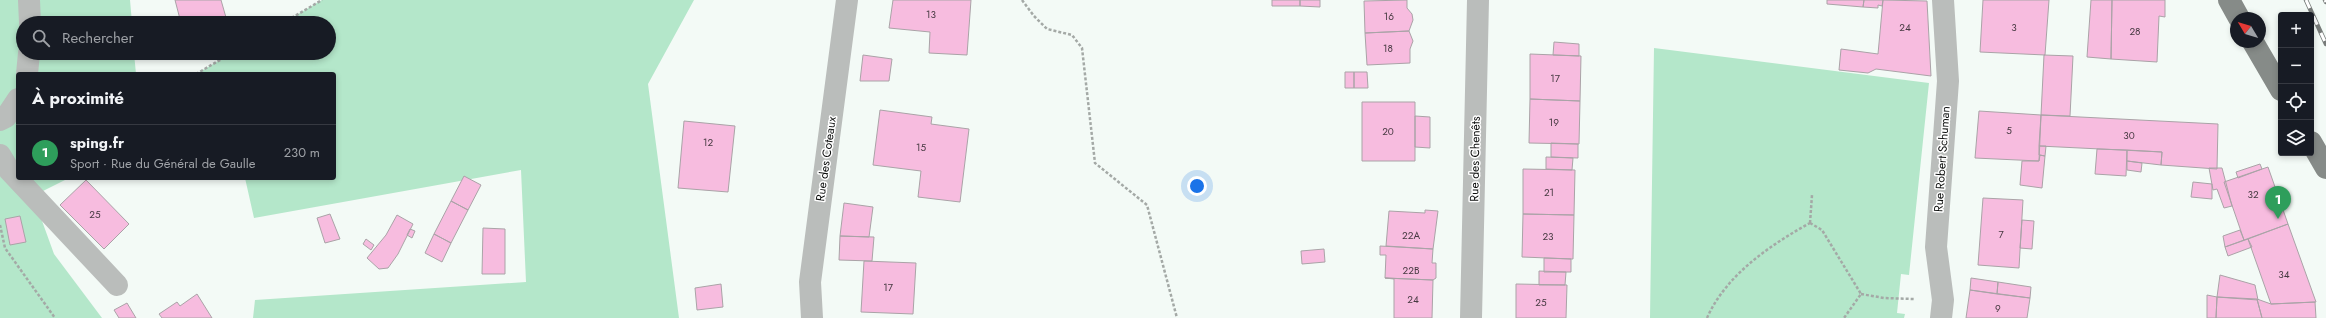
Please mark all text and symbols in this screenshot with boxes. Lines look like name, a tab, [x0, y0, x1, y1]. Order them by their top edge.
house number: 13	[926, 7, 937, 22]
house number: 16	[1384, 9, 1394, 24]
north arrow	[2230, 12, 2266, 48]
map controls	[2278, 12, 2314, 156]
button: +	[2278, 12, 2314, 48]
search box	[16, 16, 336, 60]
house number: 24	[1899, 20, 1911, 35]
house number: 3	[2011, 20, 2017, 35]
house number: 28	[2129, 24, 2141, 39]
icon: search	[30, 27, 52, 49]
text: Rechercher	[62, 27, 134, 49]
house number: 18	[1383, 41, 1393, 56]
button: −	[2278, 48, 2314, 84]
house number: 17	[1550, 71, 1561, 86]
button: locate	[2278, 84, 2314, 120]
text: À proximité	[32, 86, 124, 110]
street label: Rue Robert Schuman	[1929, 105, 1955, 213]
street label: Rue des Coteaux	[811, 115, 841, 202]
house number: 19	[1549, 115, 1559, 130]
street label: Rue des Chenêts	[1465, 116, 1485, 202]
button: layers	[2278, 120, 2314, 156]
house number: 5	[2006, 123, 2012, 138]
house number: 20	[1382, 124, 1394, 139]
house number: 30	[2123, 128, 2135, 143]
text: sping.fr	[70, 132, 124, 154]
house number: 12	[703, 135, 713, 150]
house number: 15	[916, 140, 926, 155]
text: 1	[42, 143, 48, 162]
text: 230 m	[284, 143, 320, 162]
text: Sport · Rue du Général de Gaulle	[70, 154, 255, 173]
your location	[1187, 176, 1207, 196]
house number: 21	[1544, 185, 1554, 200]
pin: 1	[2265, 186, 2291, 219]
house number: 32	[2247, 187, 2259, 202]
house number: 25	[89, 207, 101, 222]
house number: 7	[1998, 227, 2004, 242]
house number: 22A	[1402, 228, 1420, 243]
house number: 23	[1542, 229, 1554, 244]
house number: 22B	[1403, 263, 1420, 278]
house number: 34	[2278, 267, 2290, 282]
house number: 17	[883, 280, 894, 295]
house number: 24	[1407, 292, 1419, 307]
house number: 25	[1535, 295, 1547, 310]
house number: 9	[1995, 301, 2001, 316]

